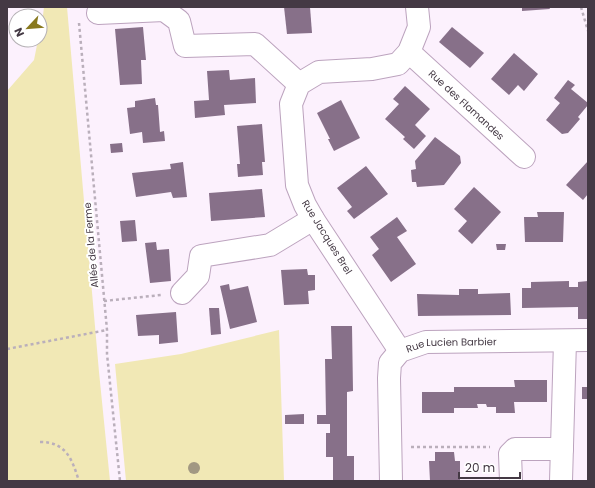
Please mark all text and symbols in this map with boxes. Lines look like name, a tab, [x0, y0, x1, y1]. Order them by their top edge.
north arrow	[8, 8, 48, 48]
text: N	[10, 25, 28, 40]
street label: Rue des Flamandes	[425, 66, 508, 143]
street label: Rue Jacques Brel	[298, 197, 356, 277]
street label: Allée de la Ferme	[80, 202, 102, 288]
street label: Rue Lucien Barbier	[404, 334, 497, 356]
scale bar	[459, 454, 520, 480]
text: 20 m	[465, 459, 495, 476]

